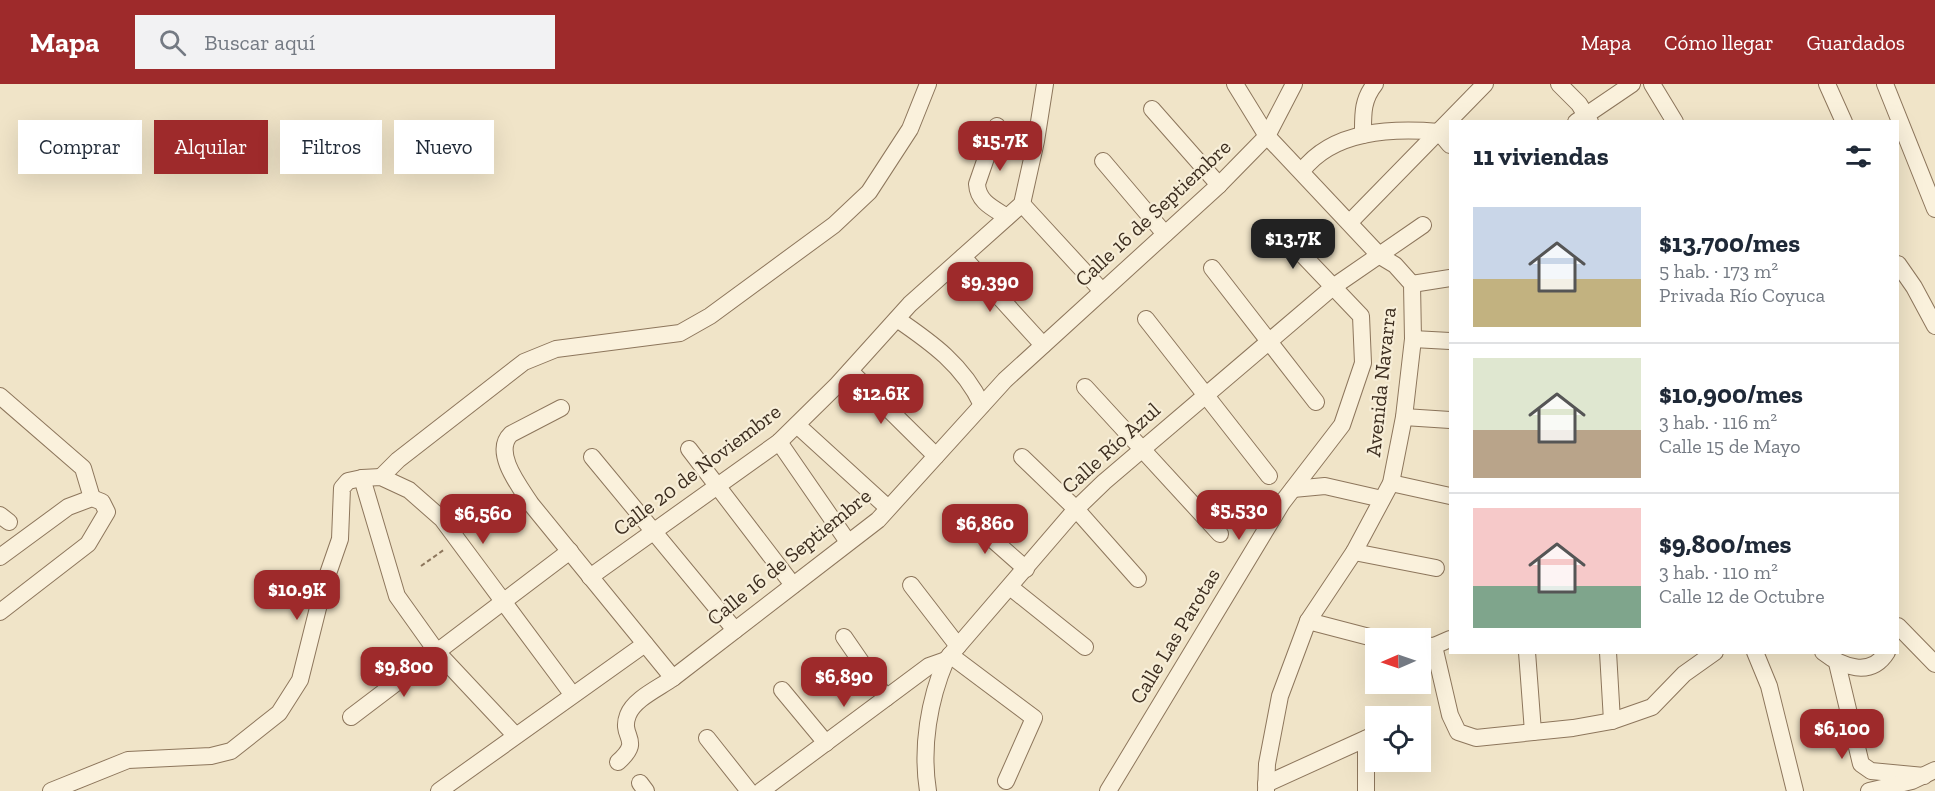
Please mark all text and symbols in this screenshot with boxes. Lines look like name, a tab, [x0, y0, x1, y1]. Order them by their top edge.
search box	[135, 15, 555, 69]
text: Mapa	[30, 26, 99, 59]
icon: search	[156, 26, 189, 59]
text: Buscar aquí	[204, 29, 315, 56]
text: Mapa	[1581, 30, 1631, 55]
text: Cómo llegar	[1664, 30, 1774, 55]
text: Guardados	[1807, 30, 1905, 55]
chip: Comprar	[18, 120, 142, 174]
chip: Alquilar	[154, 120, 268, 174]
chip: Filtros	[280, 120, 382, 174]
chip: Nuevo	[394, 120, 494, 174]
pin: $15.7K	[951, 121, 1049, 172]
text: $15.7K	[972, 128, 1028, 152]
street label: Calle 16 de Septiembre	[1070, 134, 1236, 291]
text: 11 viviendas	[1473, 140, 1609, 172]
icon: filters	[1842, 140, 1875, 173]
pin: $13.7K	[1244, 219, 1342, 270]
text: $13.7K	[1265, 226, 1321, 250]
text: $13,700/mes	[1659, 227, 1800, 259]
icon: home	[1521, 231, 1593, 303]
text: 5 hab. · 173 m²	[1659, 259, 1778, 283]
pin: $9,390	[941, 262, 1039, 313]
text: $9,390	[961, 269, 1019, 293]
text: Privada Río Coyuca	[1659, 283, 1825, 307]
street label: Avenida Navarra	[1360, 306, 1401, 458]
pin: $12.6K	[832, 374, 930, 425]
text: $10,900/mes	[1659, 378, 1803, 410]
text: $12.6K	[852, 381, 910, 405]
icon: home	[1521, 382, 1593, 454]
street label: Calle Río Azul	[1056, 397, 1165, 498]
street label: Calle 20 de Noviembre	[608, 398, 786, 541]
text: 3 hab. · 116 m²	[1659, 410, 1777, 434]
text: Calle 15 de Mayo	[1659, 434, 1800, 458]
street label: Calle 16 de Septiembre	[702, 483, 876, 630]
pin: $5,530	[1190, 490, 1288, 541]
pin: $6,560	[434, 494, 532, 545]
text: $5,530	[1210, 497, 1268, 521]
text: $6,560	[454, 501, 512, 525]
pin: $6,860	[936, 504, 1034, 555]
text: $6,860	[956, 511, 1014, 535]
text: $9,800/mes	[1659, 528, 1791, 560]
icon: home	[1521, 532, 1593, 604]
text: 3 hab. · 110 m²	[1659, 560, 1778, 584]
street label: Calle Las Parotas	[1124, 563, 1225, 708]
pin: $10.9K	[248, 570, 346, 621]
text: $10.9K	[268, 577, 326, 601]
text: Calle 12 de Octubre	[1659, 584, 1825, 608]
north arrow	[1365, 628, 1431, 694]
map controls	[1365, 628, 1431, 772]
pin: $9,800	[355, 647, 453, 698]
text: $9,800	[375, 654, 433, 678]
pin: $6,890	[795, 657, 893, 708]
text: $6,890	[815, 664, 873, 688]
button: locate	[1365, 706, 1431, 772]
pin: $6,100	[1793, 709, 1891, 760]
text: $6,100	[1814, 716, 1870, 740]

